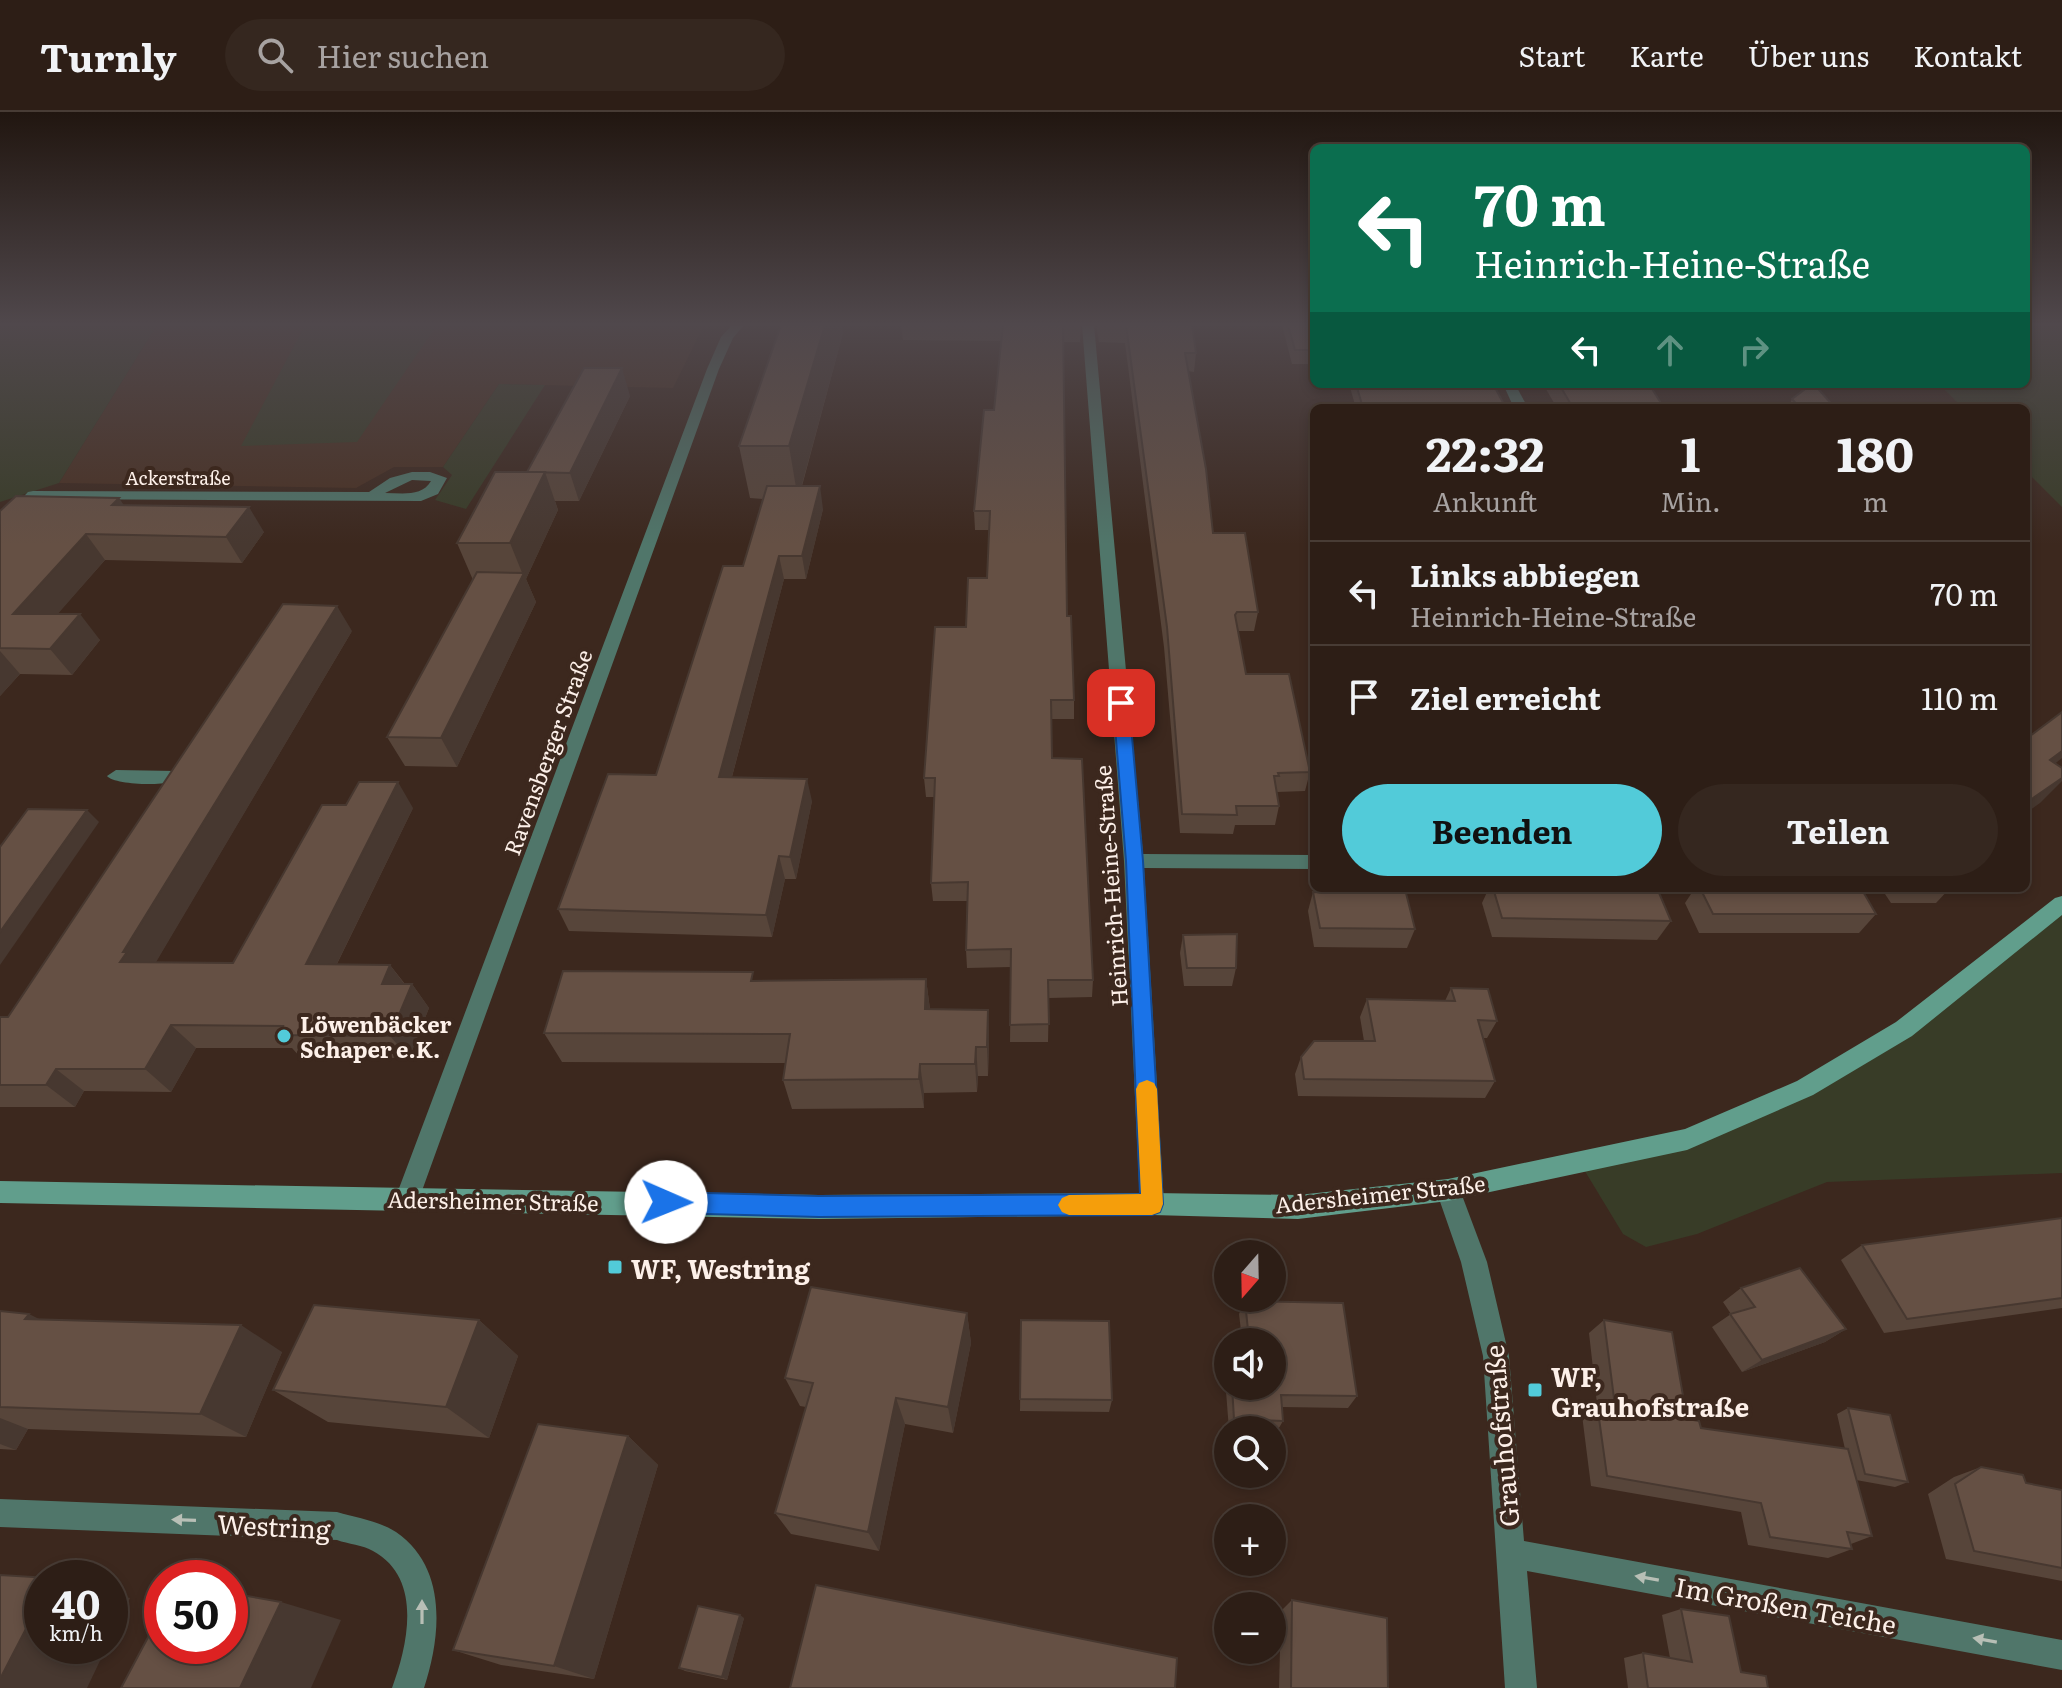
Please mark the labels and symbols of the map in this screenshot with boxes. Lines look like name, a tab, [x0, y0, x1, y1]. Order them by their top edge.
street label: Ackerstraße	[125, 464, 231, 491]
street label: Ravensberger Straße	[494, 644, 600, 860]
pin	[1087, 669, 1155, 737]
street label: Heinrich-Heine-Straße	[1085, 764, 1135, 1008]
place label: Löwenbäcker Schaper e.K.	[300, 1007, 452, 1065]
marker: Löwenbäcker Schaper e.K.	[275, 1027, 293, 1045]
position arrow	[624, 1160, 708, 1244]
street label: Adersheimer Straße	[1273, 1166, 1487, 1220]
street label: Adersheimer Straße	[387, 1182, 599, 1218]
north arrow	[1214, 1240, 1286, 1312]
place label: WF, Westring	[631, 1248, 810, 1287]
marker: WF, Westring	[606, 1258, 624, 1276]
street label: Grauhofstraße	[1473, 1343, 1527, 1529]
place label: WF, Grauhofstraße	[1551, 1356, 1749, 1425]
marker: WF, Grauhofstraße	[1526, 1381, 1544, 1399]
street label: Westring	[216, 1503, 332, 1547]
one-way arrow	[171, 1514, 196, 1527]
speed limit sign: 50	[144, 1560, 248, 1664]
street label: Im Großen Teiche	[1672, 1565, 1900, 1643]
one-way arrow	[1634, 1572, 1659, 1584]
one-way arrow	[416, 1599, 428, 1624]
one-way arrow	[1973, 1634, 1998, 1646]

